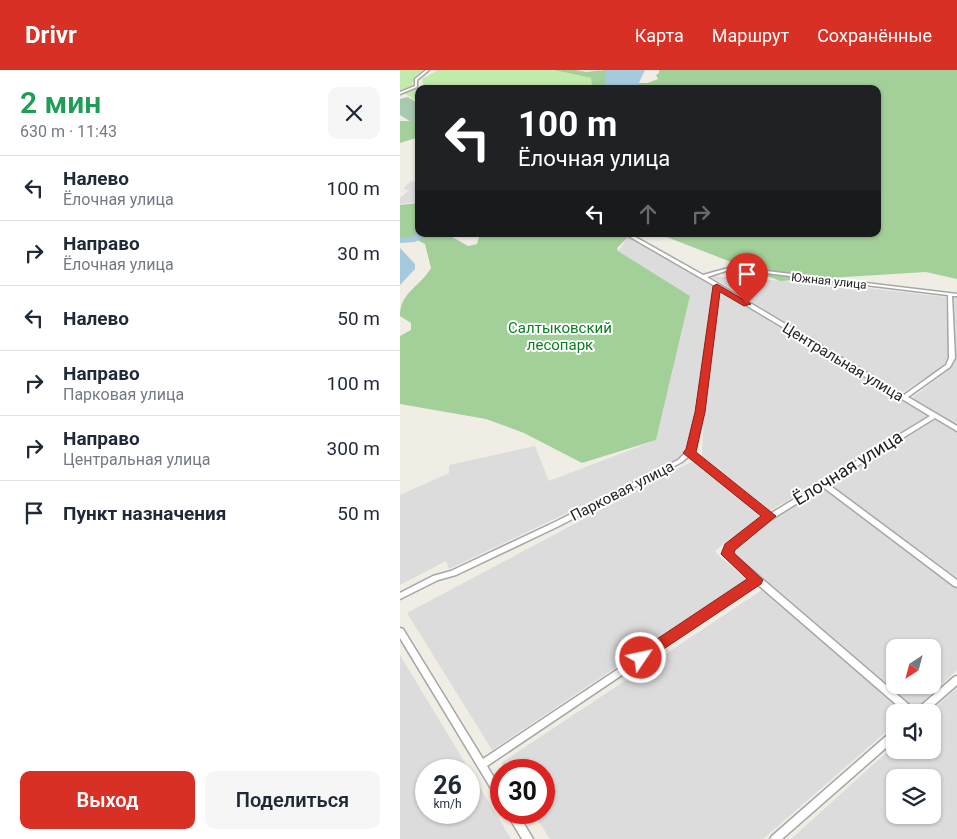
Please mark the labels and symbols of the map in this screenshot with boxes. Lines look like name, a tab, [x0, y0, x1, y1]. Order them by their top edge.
pin	[726, 253, 768, 304]
street label: Южная улица	[791, 270, 867, 292]
park label: Салтыковский лесопарк	[508, 319, 612, 354]
street label: Центральная улица	[779, 319, 907, 405]
street label: Ёлочная улица	[789, 426, 906, 510]
street label: Парковая улица	[567, 457, 677, 525]
position arrow	[614, 631, 666, 683]
north arrow	[886, 639, 941, 694]
speed limit sign: 30	[490, 759, 555, 824]

